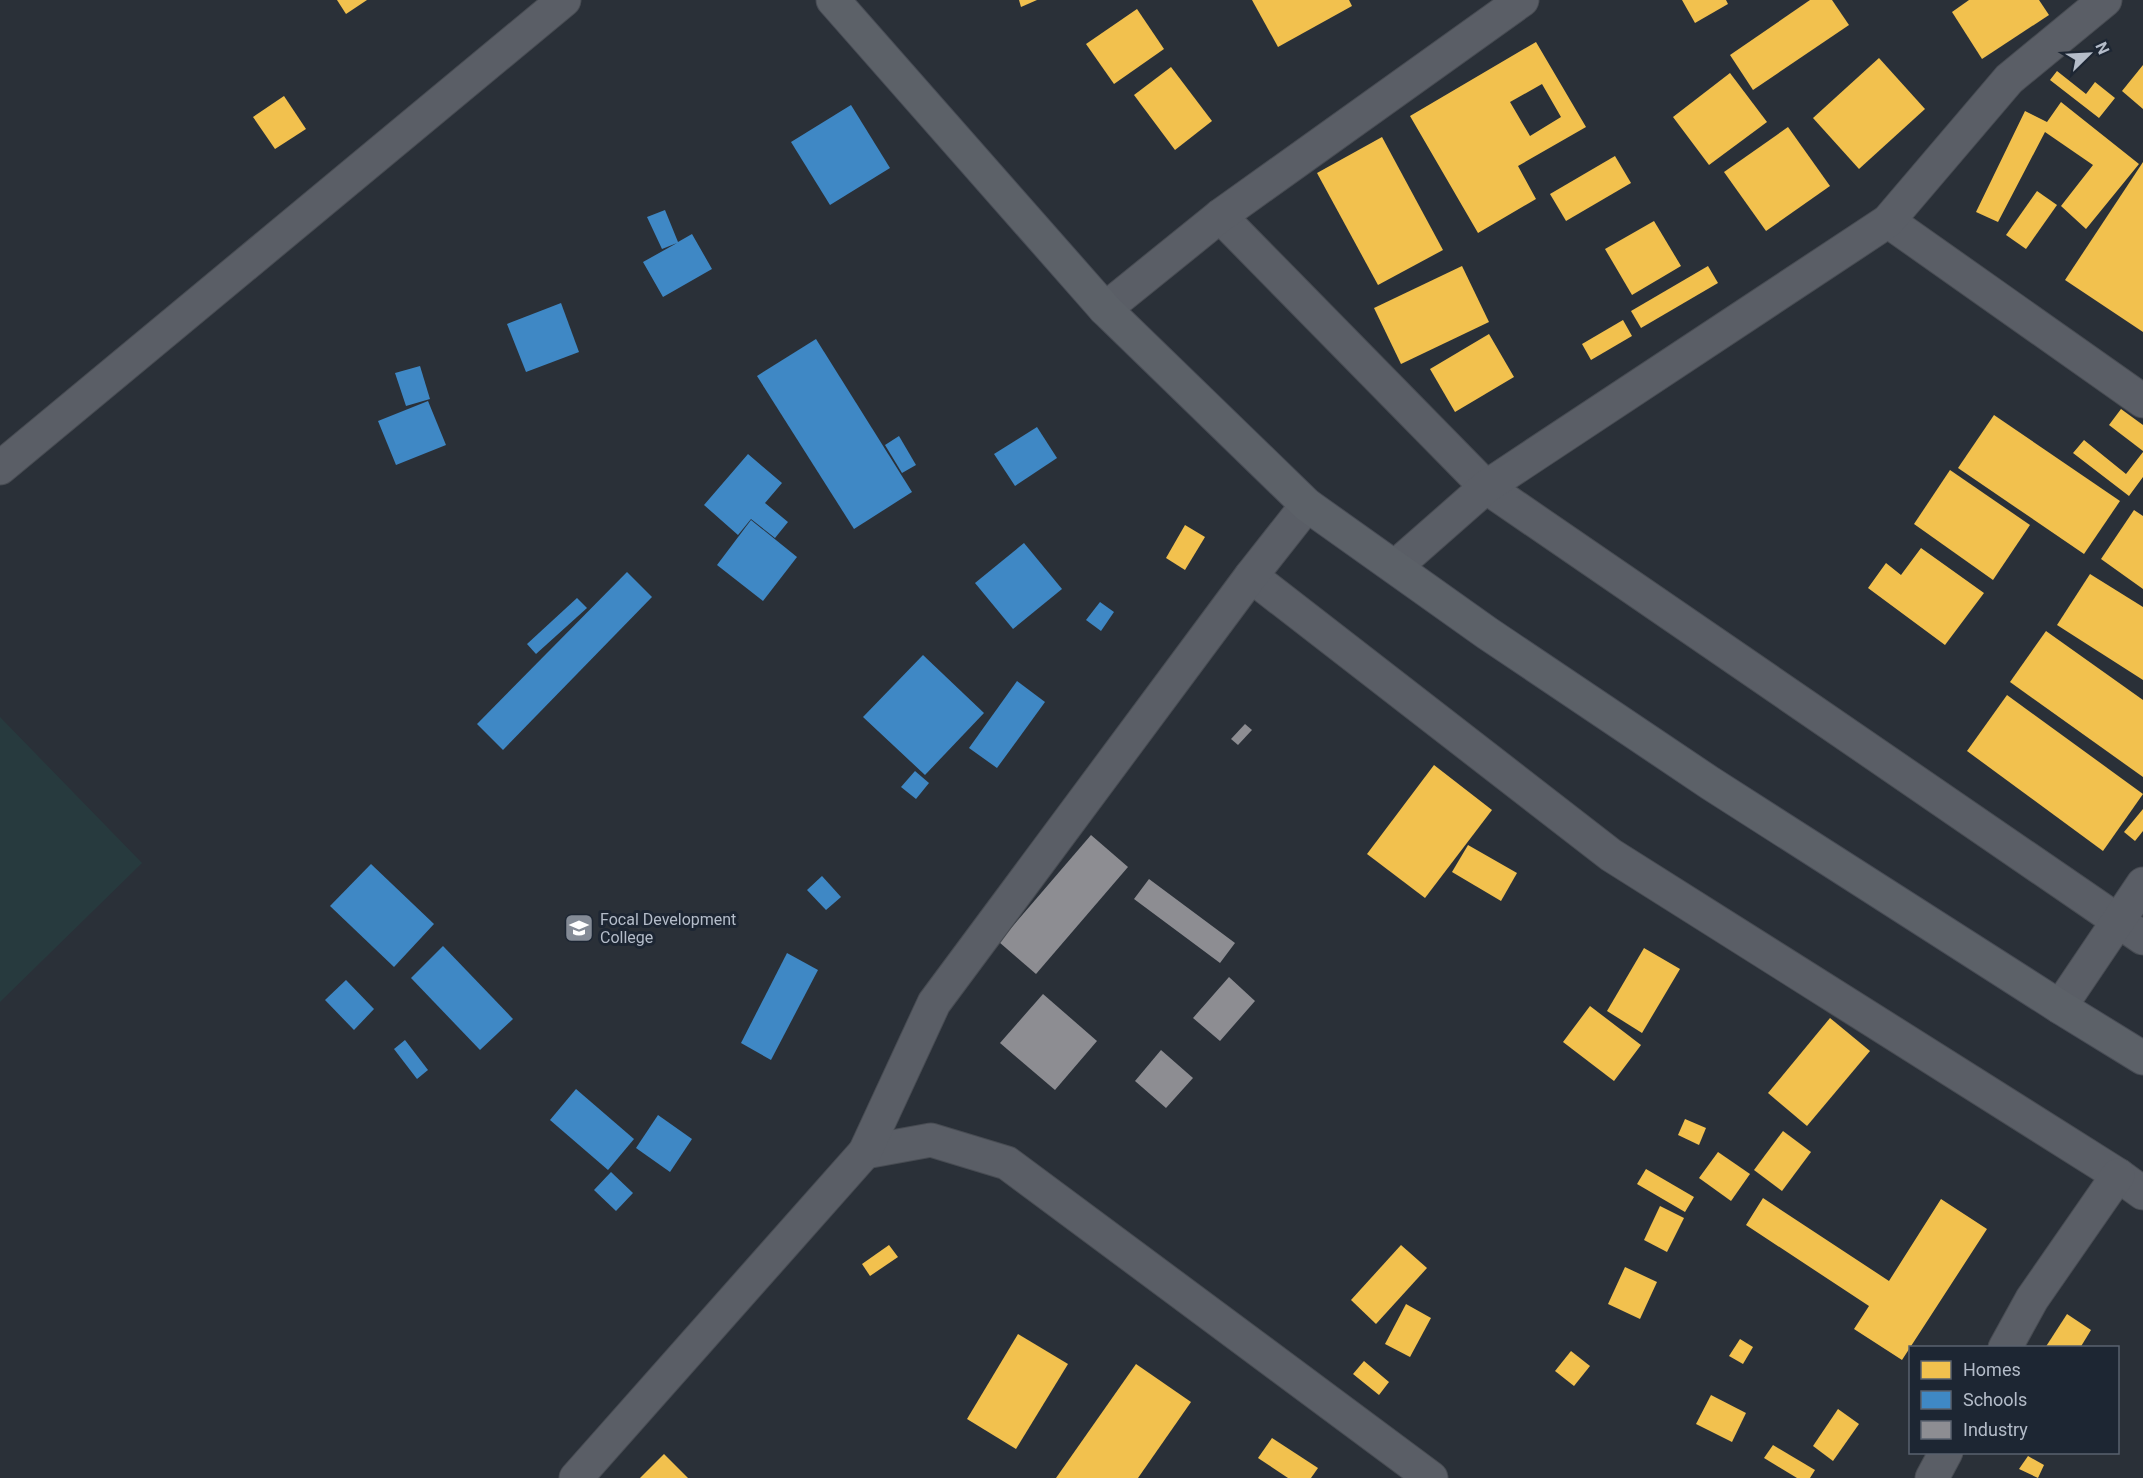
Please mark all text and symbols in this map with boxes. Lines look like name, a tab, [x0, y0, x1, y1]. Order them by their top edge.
north arrow	[2059, 24, 2119, 84]
text: N	[2091, 39, 2113, 57]
place label: Focal Development College	[600, 910, 736, 947]
school or university icon: Focal Development College	[563, 912, 595, 944]
legend	[1909, 1346, 2119, 1454]
text: Homes	[1963, 1359, 2021, 1380]
text: Schools	[1963, 1389, 2027, 1410]
text: Industry	[1963, 1419, 2028, 1440]

